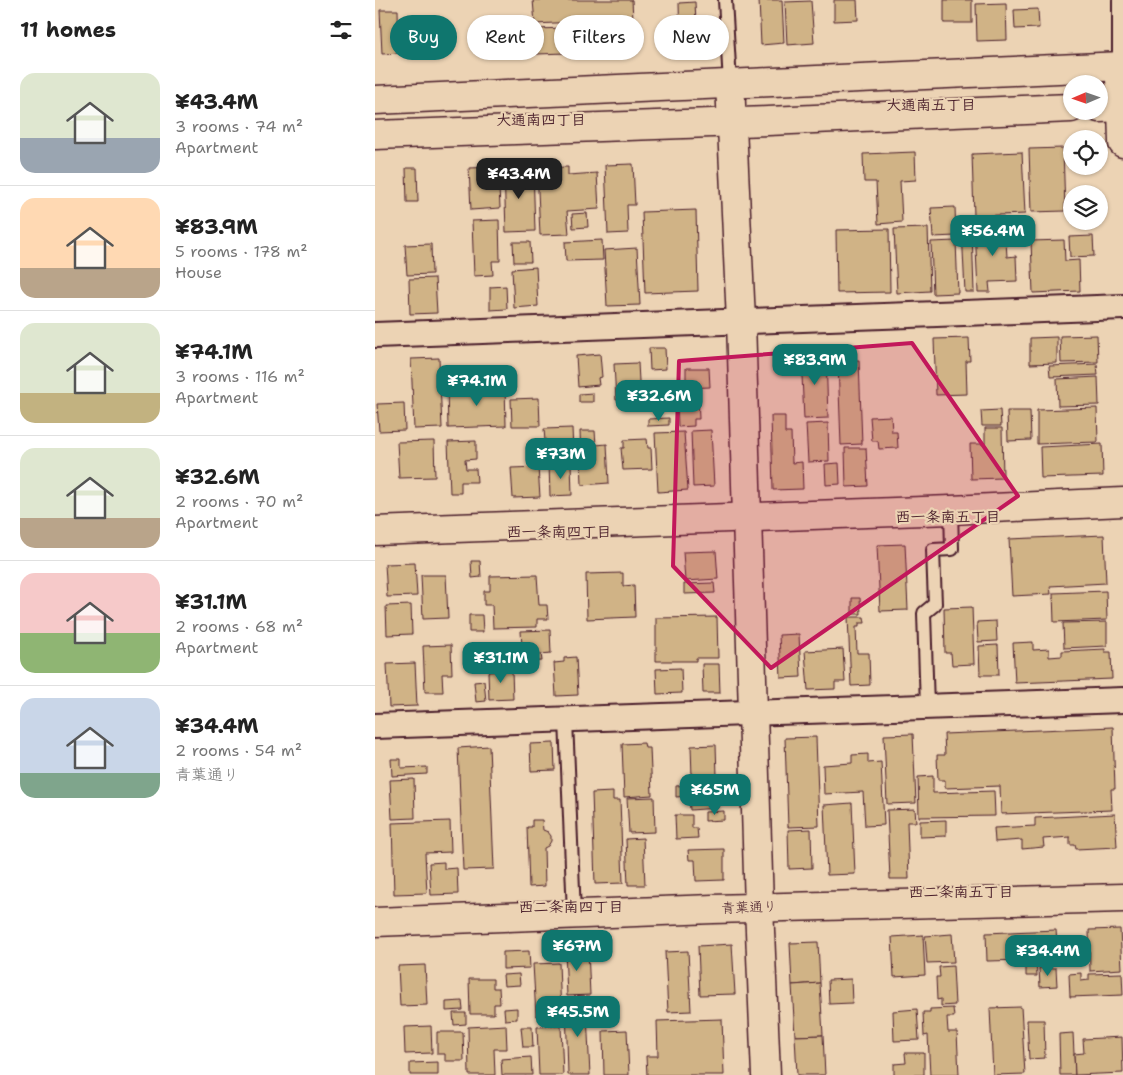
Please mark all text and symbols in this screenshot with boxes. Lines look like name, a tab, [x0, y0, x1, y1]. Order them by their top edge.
chip: Buy	[390, 15, 457, 60]
chip: Rent	[467, 15, 544, 60]
chip: Filters	[554, 15, 644, 60]
chip: New	[654, 15, 729, 60]
text: 11 homes	[20, 16, 116, 44]
icon: filters	[327, 16, 355, 44]
north arrow	[1063, 75, 1107, 120]
map controls	[1063, 75, 1108, 230]
text: ¥43.4M	[175, 88, 258, 116]
icon: home	[60, 93, 120, 153]
district label: 大通南五丁目	[886, 95, 976, 115]
district label: 大通南四丁目	[496, 110, 586, 130]
text: 3 rooms · 74 m²	[175, 116, 303, 137]
button: locate	[1063, 130, 1108, 175]
text: Apartment	[175, 137, 258, 158]
pin: ¥43.4M	[478, 158, 560, 200]
text: ¥43.4M	[487, 163, 551, 184]
button: layers	[1063, 185, 1108, 230]
text: ¥83.9M	[175, 213, 258, 241]
pin: ¥56.4M	[952, 214, 1034, 257]
icon: home	[60, 218, 120, 278]
text: ¥56.4M	[961, 220, 1025, 241]
text: 5 rooms · 178 m²	[175, 241, 308, 262]
text: House	[175, 262, 222, 283]
text: ¥74.1M	[175, 338, 253, 366]
icon: home	[60, 343, 120, 403]
pin: ¥83.9M	[774, 344, 856, 386]
text: ¥83.9M	[783, 349, 847, 370]
pin: ¥74.1M	[436, 364, 518, 407]
text: 3 rooms · 116 m²	[175, 366, 305, 387]
text: ¥74.1M	[447, 370, 507, 391]
pin: ¥32.6M	[618, 380, 700, 422]
text: ¥32.6M	[627, 385, 691, 406]
text: Apartment	[175, 387, 258, 408]
pin: ¥73M	[531, 438, 591, 480]
text: ¥73M	[536, 443, 586, 464]
text: ¥32.6M	[175, 463, 260, 491]
icon: home	[60, 468, 120, 528]
text: 2 rooms · 70 m²	[175, 491, 303, 512]
district label: 西一条南五丁目	[895, 507, 1001, 527]
text: Apartment	[175, 512, 258, 533]
district label: 西一条南四丁目	[506, 522, 612, 542]
text: ¥31.1M	[175, 588, 247, 616]
icon: home	[60, 593, 120, 653]
text: 2 rooms · 68 m²	[175, 616, 303, 637]
text: Apartment	[175, 637, 258, 658]
pin: ¥31.1M	[460, 642, 542, 684]
text: ¥31.1M	[474, 647, 529, 668]
text: ¥34.4M	[175, 712, 259, 740]
icon: home	[60, 718, 120, 778]
text: 2 rooms · 54 m²	[175, 740, 302, 761]
text: 青葉通り	[175, 764, 239, 785]
pin: ¥65M	[685, 774, 745, 816]
text: ¥65M	[691, 779, 739, 800]
district label: 西二条南五丁目	[908, 882, 1014, 902]
district label: 西二条南四丁目	[518, 897, 624, 917]
street label: 青葉通り	[721, 897, 777, 917]
pin: ¥67M	[547, 930, 607, 972]
pin: ¥34.4M	[1007, 934, 1089, 977]
text: ¥67M	[553, 935, 601, 956]
text: ¥34.4M	[1016, 940, 1080, 961]
pin: ¥45.5M	[537, 996, 619, 1038]
text: ¥45.5M	[547, 1001, 609, 1022]

